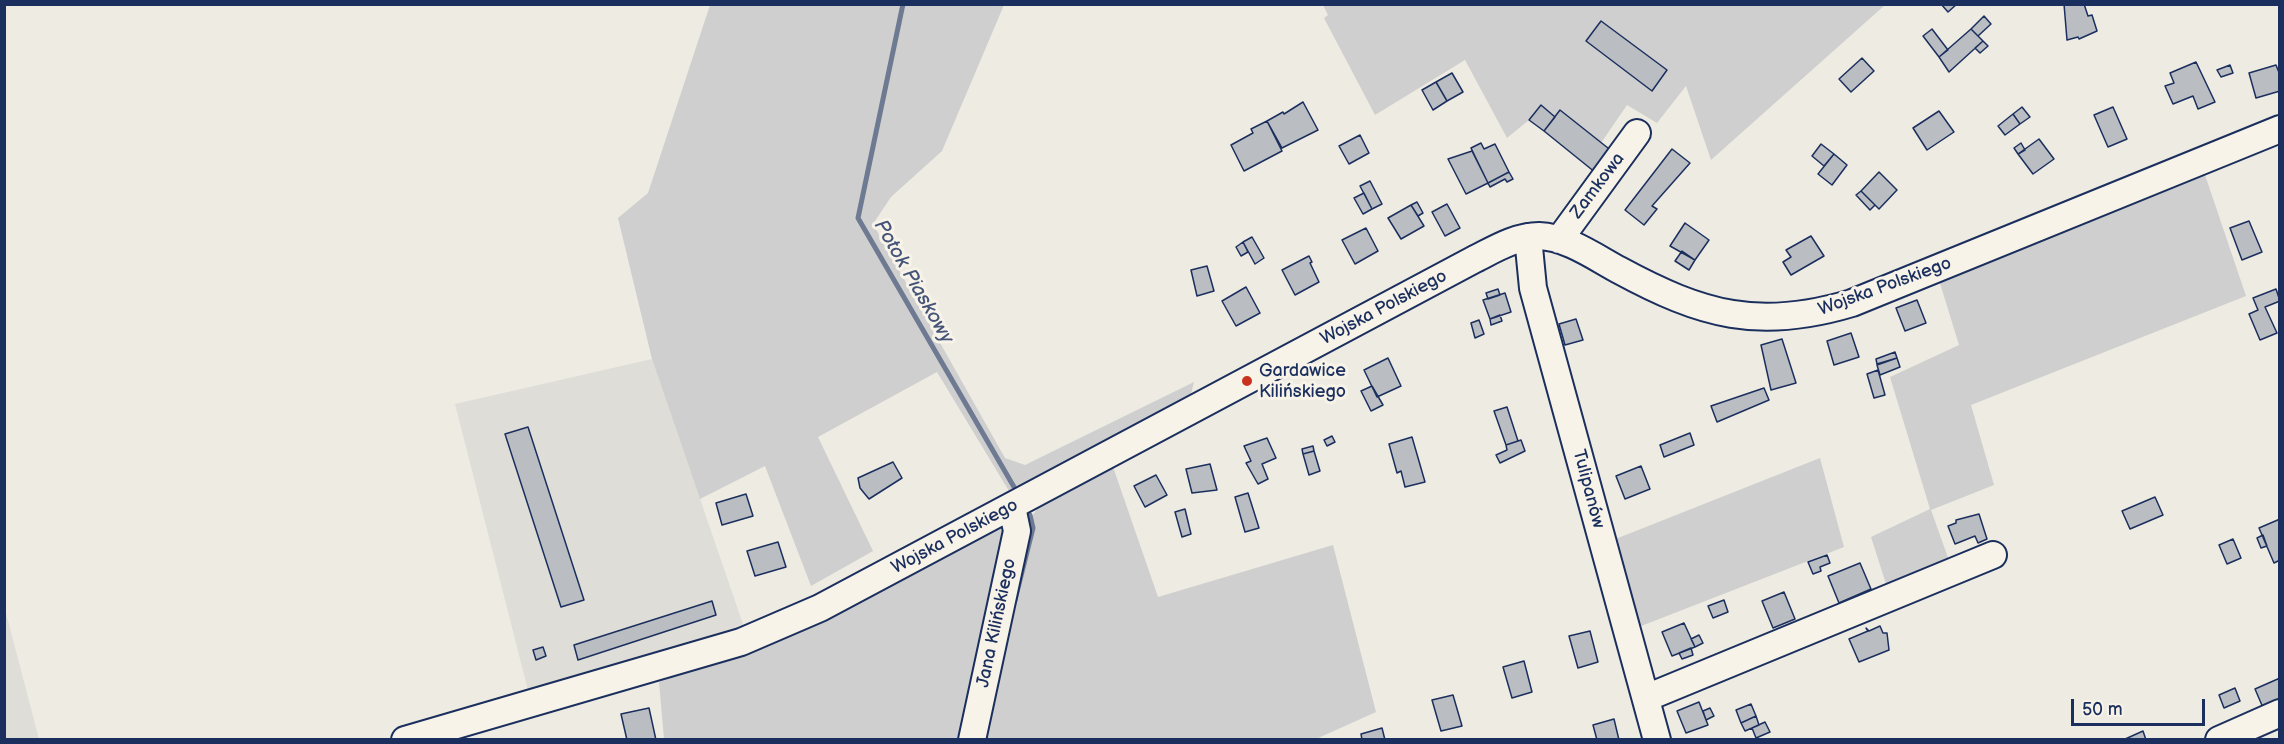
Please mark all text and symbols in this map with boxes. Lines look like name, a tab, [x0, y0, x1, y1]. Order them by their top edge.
street label: Zamkowa	[1566, 149, 1630, 223]
water label: Potok Piaskowy	[868, 216, 958, 348]
street label: Wojska Polskiego	[1815, 253, 1955, 321]
street label: Wojska Polskiego	[1317, 266, 1451, 350]
place label: Gardawice Kilińskiego	[1259, 360, 1346, 403]
marker: Gardawice Kilińskiego	[1240, 374, 1254, 388]
street label: Tulipanów	[1567, 447, 1609, 531]
street label: Wojska Polskiego	[888, 495, 1022, 579]
street label: Jana Kilińskiego	[973, 556, 1021, 690]
scale bar	[2074, 687, 2208, 725]
text: 50 m	[2082, 699, 2123, 720]

